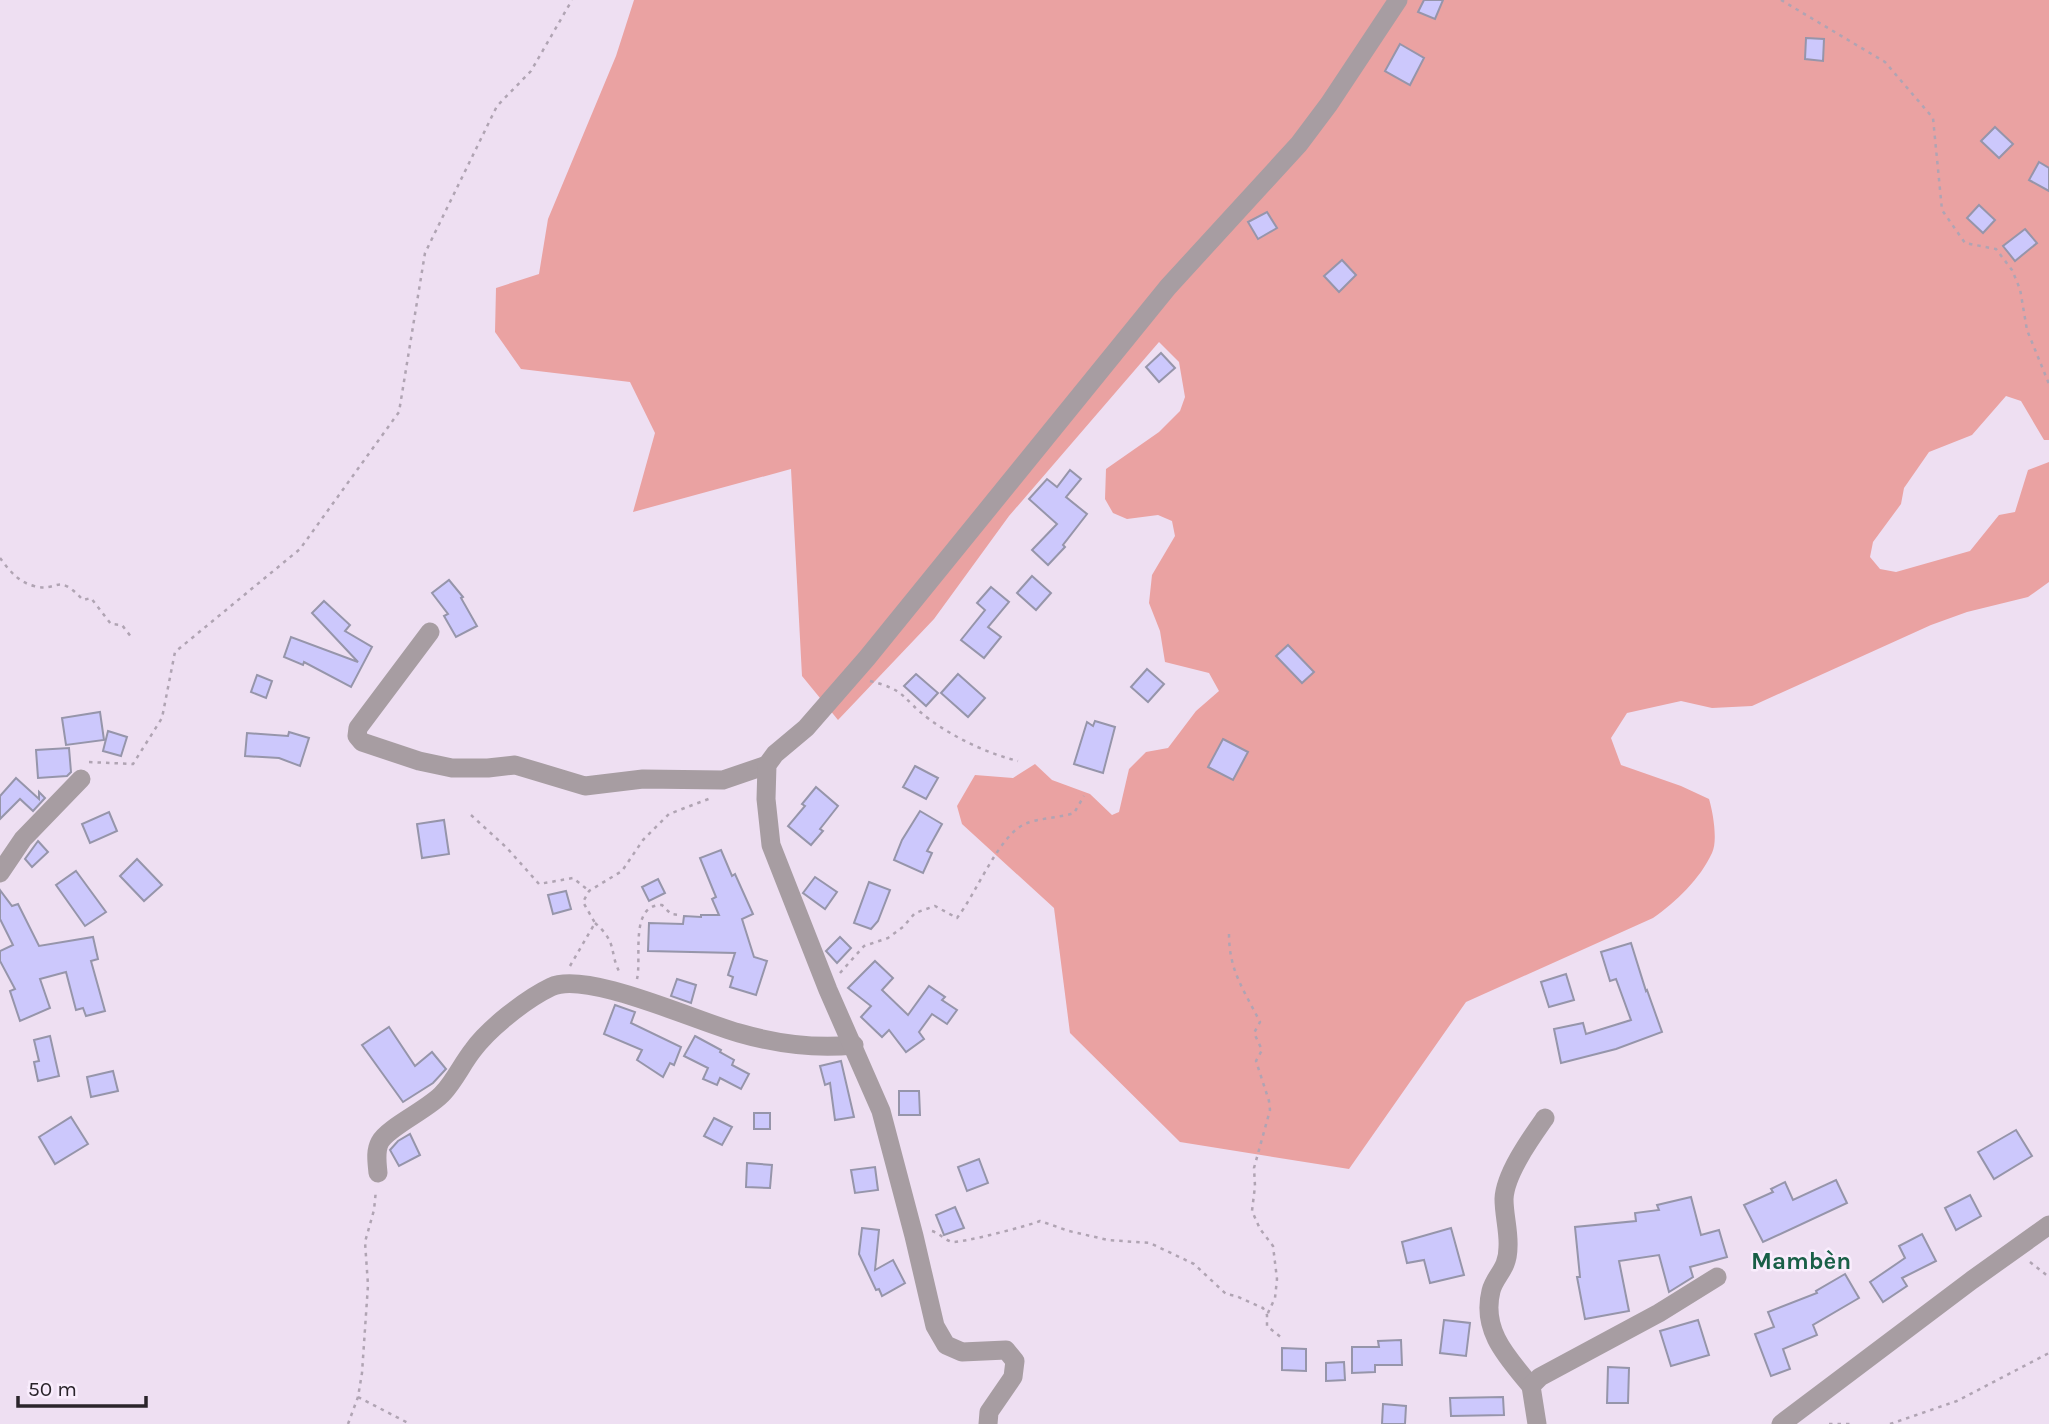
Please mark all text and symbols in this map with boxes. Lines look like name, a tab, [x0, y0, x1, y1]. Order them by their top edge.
district label: Mambèn	[1751, 1247, 1851, 1275]
scale bar	[18, 1364, 145, 1408]
text: 50 m	[28, 1377, 77, 1401]

